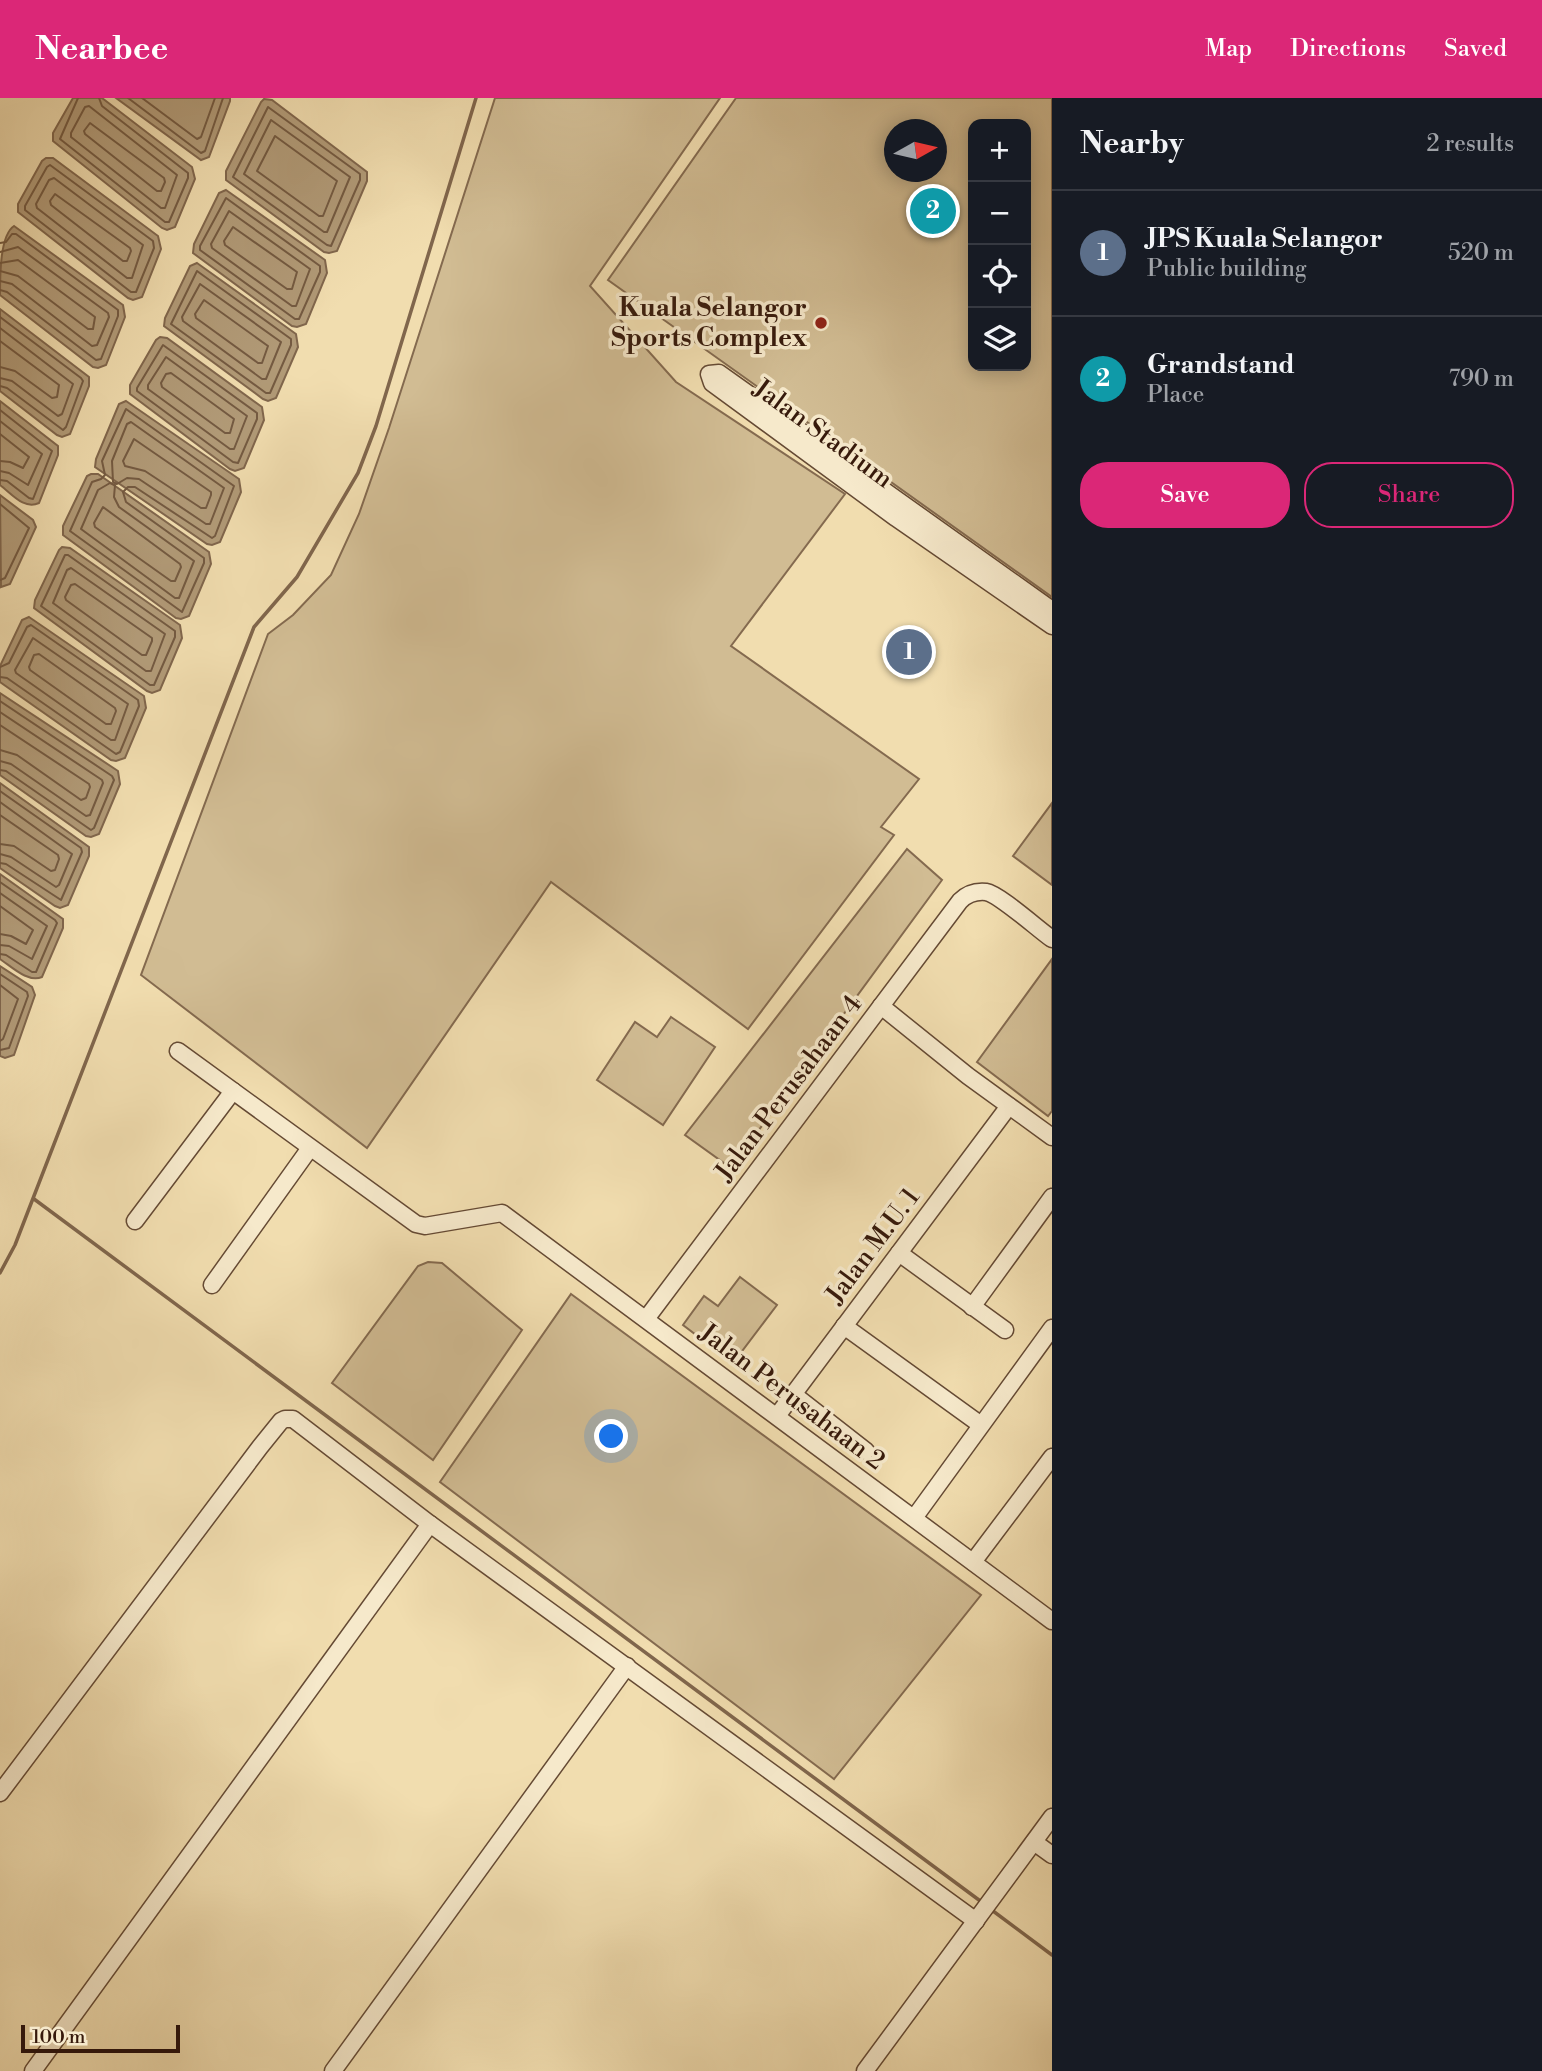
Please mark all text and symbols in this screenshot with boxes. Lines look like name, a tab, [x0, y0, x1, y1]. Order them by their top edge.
text: Nearbee	[35, 29, 168, 70]
text: Map	[1205, 34, 1252, 64]
text: Directions	[1290, 34, 1406, 64]
text: Saved	[1444, 34, 1507, 64]
north arrow	[884, 119, 947, 182]
map controls	[968, 119, 1031, 371]
button: +	[968, 119, 1031, 182]
text: Nearby	[1080, 125, 1184, 163]
text: 2 results	[1427, 130, 1514, 158]
button: −	[968, 182, 1031, 245]
pin: 2	[910, 185, 956, 237]
text: JPS Kuala Selangor	[1147, 223, 1383, 255]
text: 1	[1097, 239, 1109, 267]
text: 520 m	[1448, 239, 1514, 267]
button: locate	[968, 245, 1031, 308]
text: Public building	[1147, 255, 1307, 283]
place label: Kuala Selangor Sports Complex	[611, 292, 807, 354]
button: layers	[968, 308, 1031, 371]
marker: Kuala Selangor Sports Complex	[813, 315, 829, 331]
text: Grandstand	[1147, 349, 1295, 381]
text: 2	[1096, 365, 1110, 393]
text: 790 m	[1449, 365, 1514, 393]
street label: Jalan Stadium	[746, 372, 899, 495]
text: Place	[1147, 381, 1204, 409]
button: Save	[1080, 462, 1290, 528]
button: Share	[1304, 462, 1514, 528]
pin: 1	[886, 626, 932, 678]
street label: Jalan Perusahaan 4	[708, 989, 869, 1188]
street label: Jalan M.U. 1	[819, 1182, 927, 1311]
street label: Jalan Perusahaan 2	[692, 1316, 891, 1477]
your location	[594, 1419, 628, 1453]
scale bar	[21, 2022, 180, 2054]
text: 100 m	[32, 2025, 85, 2049]

